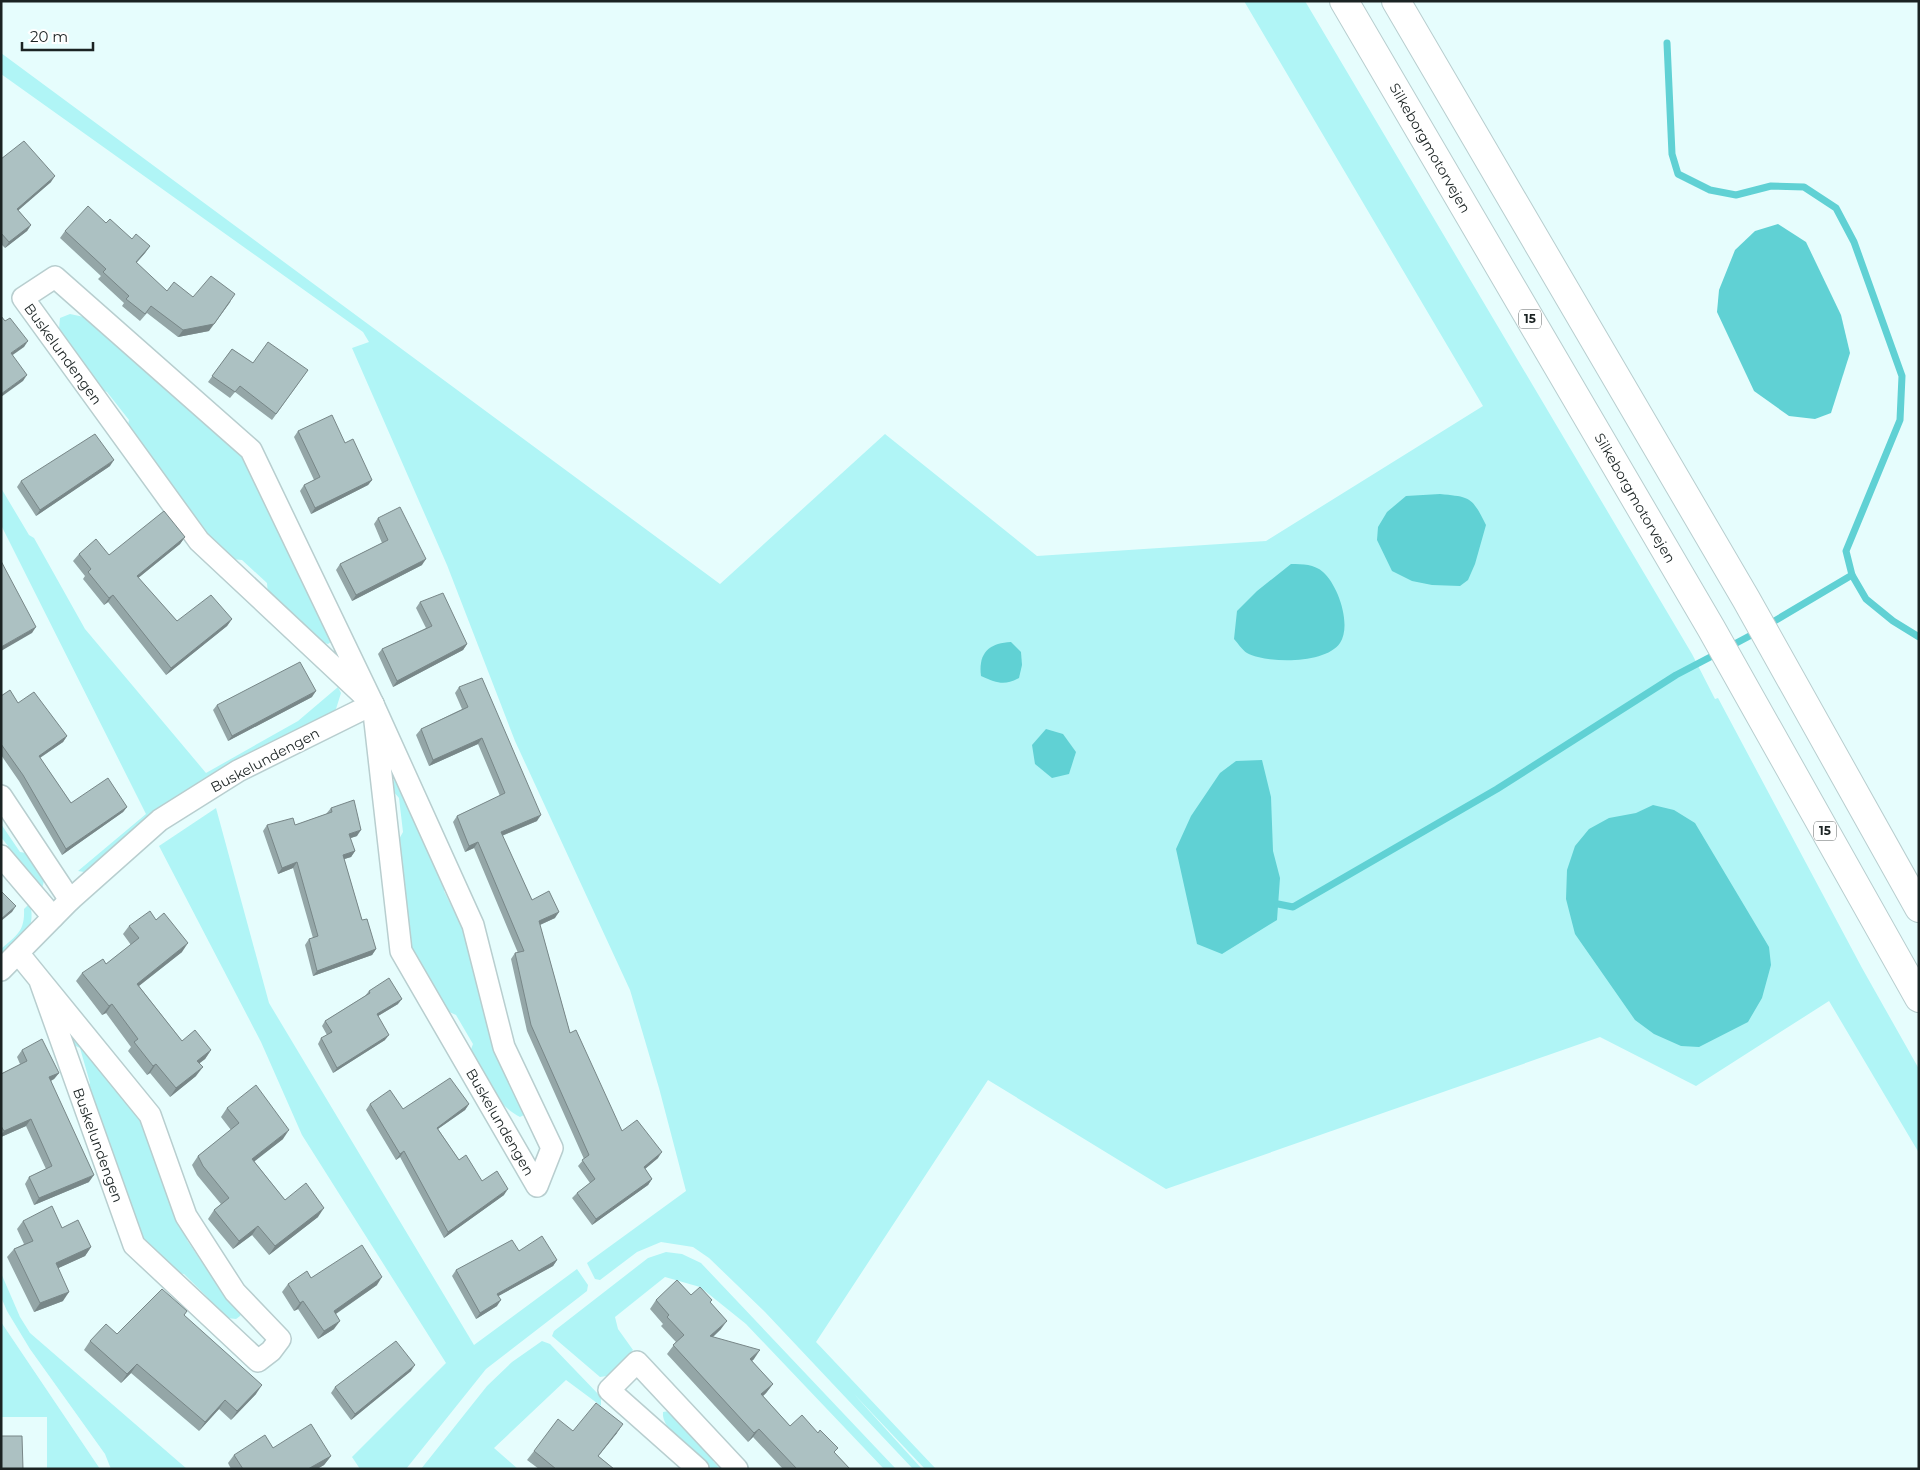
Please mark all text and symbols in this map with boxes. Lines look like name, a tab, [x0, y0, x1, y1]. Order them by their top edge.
scale bar	[22, 20, 94, 52]
text: 20 m	[30, 27, 68, 46]
street label: Silkeborgmotorvejen	[1385, 80, 1475, 216]
street label: Buskelundengen	[20, 300, 106, 408]
road number: 15	[1519, 310, 1541, 328]
street label: Silkeborgmotorvejen	[1590, 430, 1680, 566]
street label: Buskelundengen	[207, 724, 323, 796]
road number: 15	[1814, 821, 1836, 840]
street label: Buskelundengen	[462, 1065, 538, 1179]
street label: Buskelundengen	[69, 1085, 127, 1205]

